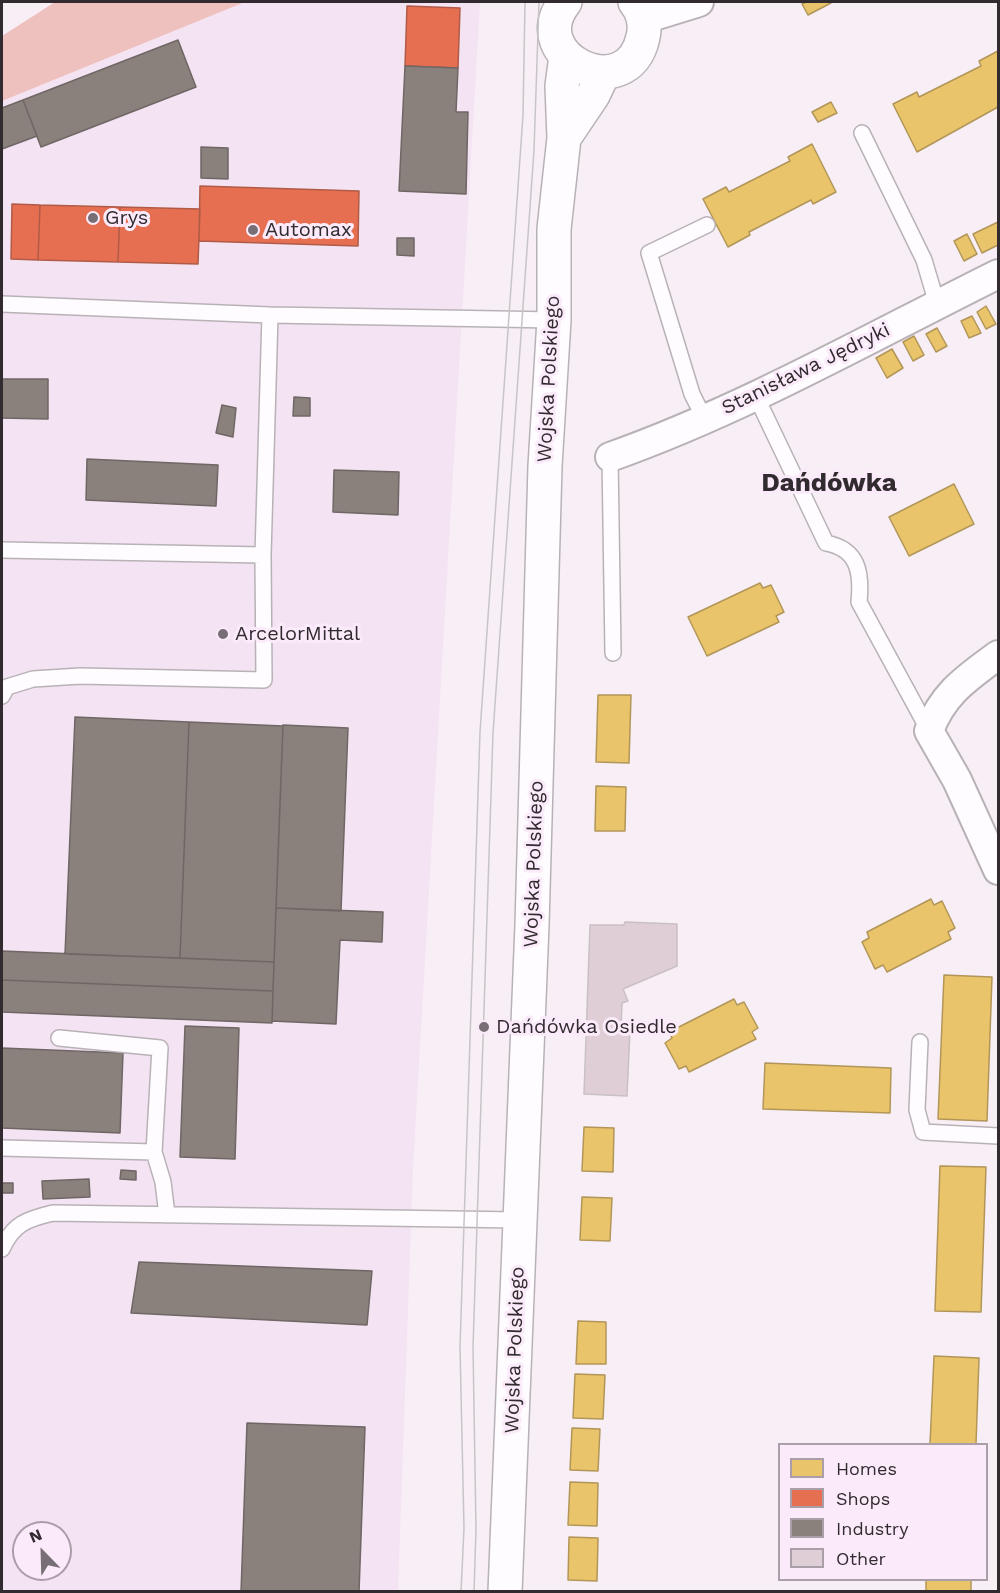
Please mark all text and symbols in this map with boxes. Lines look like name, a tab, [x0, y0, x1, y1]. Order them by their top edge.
place label: Grys	[105, 206, 148, 230]
marker: Grys	[86, 211, 100, 225]
place label: Automax	[265, 218, 352, 242]
marker: Automax	[246, 223, 260, 237]
street label: Wojska Polskiego	[533, 295, 565, 463]
street label: Stanisława Jędryki	[718, 318, 894, 420]
district label: Dańdówka	[761, 467, 897, 499]
place label: ArcelorMittal	[235, 622, 360, 646]
marker: ArcelorMittal	[216, 627, 230, 641]
street label: Wojska Polskiego	[519, 780, 549, 948]
place label: Dańdówka Osiedle	[496, 1015, 677, 1039]
marker: Dańdówka Osiedle	[477, 1020, 491, 1034]
street label: Wojska Polskiego	[500, 1266, 530, 1434]
legend	[778, 1443, 988, 1581]
text: Homes	[836, 1458, 897, 1479]
text: Shops	[836, 1488, 890, 1509]
text: Industry	[836, 1518, 908, 1539]
north arrow	[12, 1521, 72, 1581]
text: N	[26, 1525, 45, 1547]
text: Other	[836, 1548, 886, 1569]

